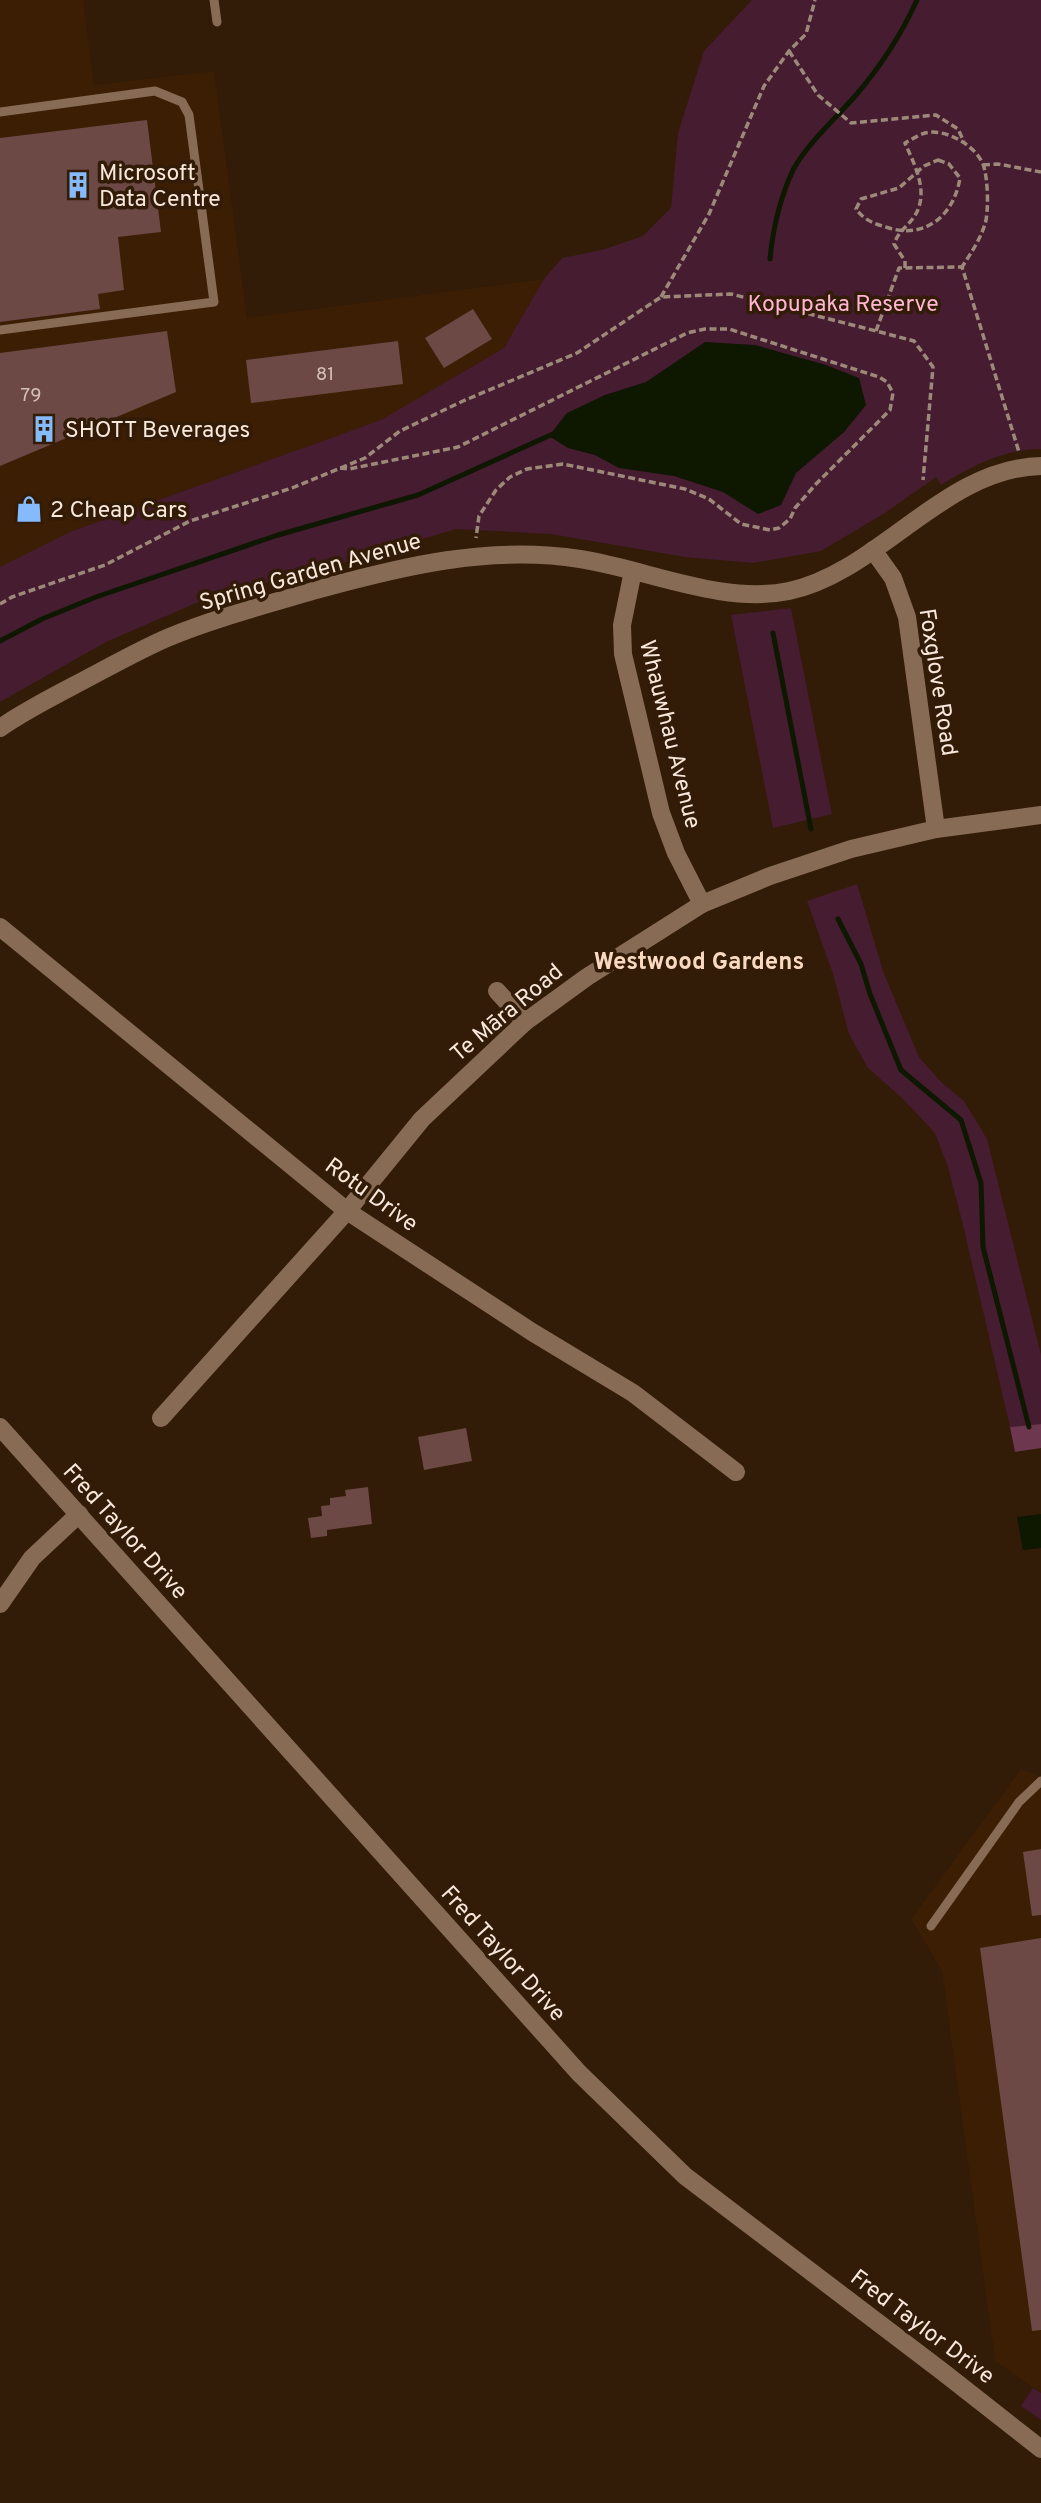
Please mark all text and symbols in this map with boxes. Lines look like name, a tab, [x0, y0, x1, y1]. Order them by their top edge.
place label: Microsoft Data Centre	[99, 160, 221, 215]
building icon: Microsoft Data Centre	[63, 170, 93, 200]
park label: Kopupaka Reserve	[747, 291, 939, 320]
house number: 81	[316, 363, 334, 387]
house number: 79	[20, 384, 42, 408]
building icon: SHOTT Beverages	[29, 414, 59, 444]
place label: SHOTT Beverages	[65, 417, 250, 446]
shop icon: 2 Cheap Cars	[14, 494, 44, 524]
place label: 2 Cheap Cars	[50, 497, 188, 526]
street label: Spring Garden Avenue	[196, 528, 425, 619]
street label: Foxglove Road	[911, 607, 963, 758]
street label: Whauwhau Avenue	[631, 637, 706, 832]
district label: Westwood Gardens	[594, 948, 804, 978]
street label: Te Māra Road	[445, 958, 570, 1069]
street label: Rotu Drive	[318, 1152, 423, 1240]
street label: Fred Taylor Drive	[55, 1459, 193, 1607]
street label: Fred Taylor Drive	[433, 1881, 571, 2029]
street label: Fred Taylor Drive	[843, 2264, 1000, 2392]

